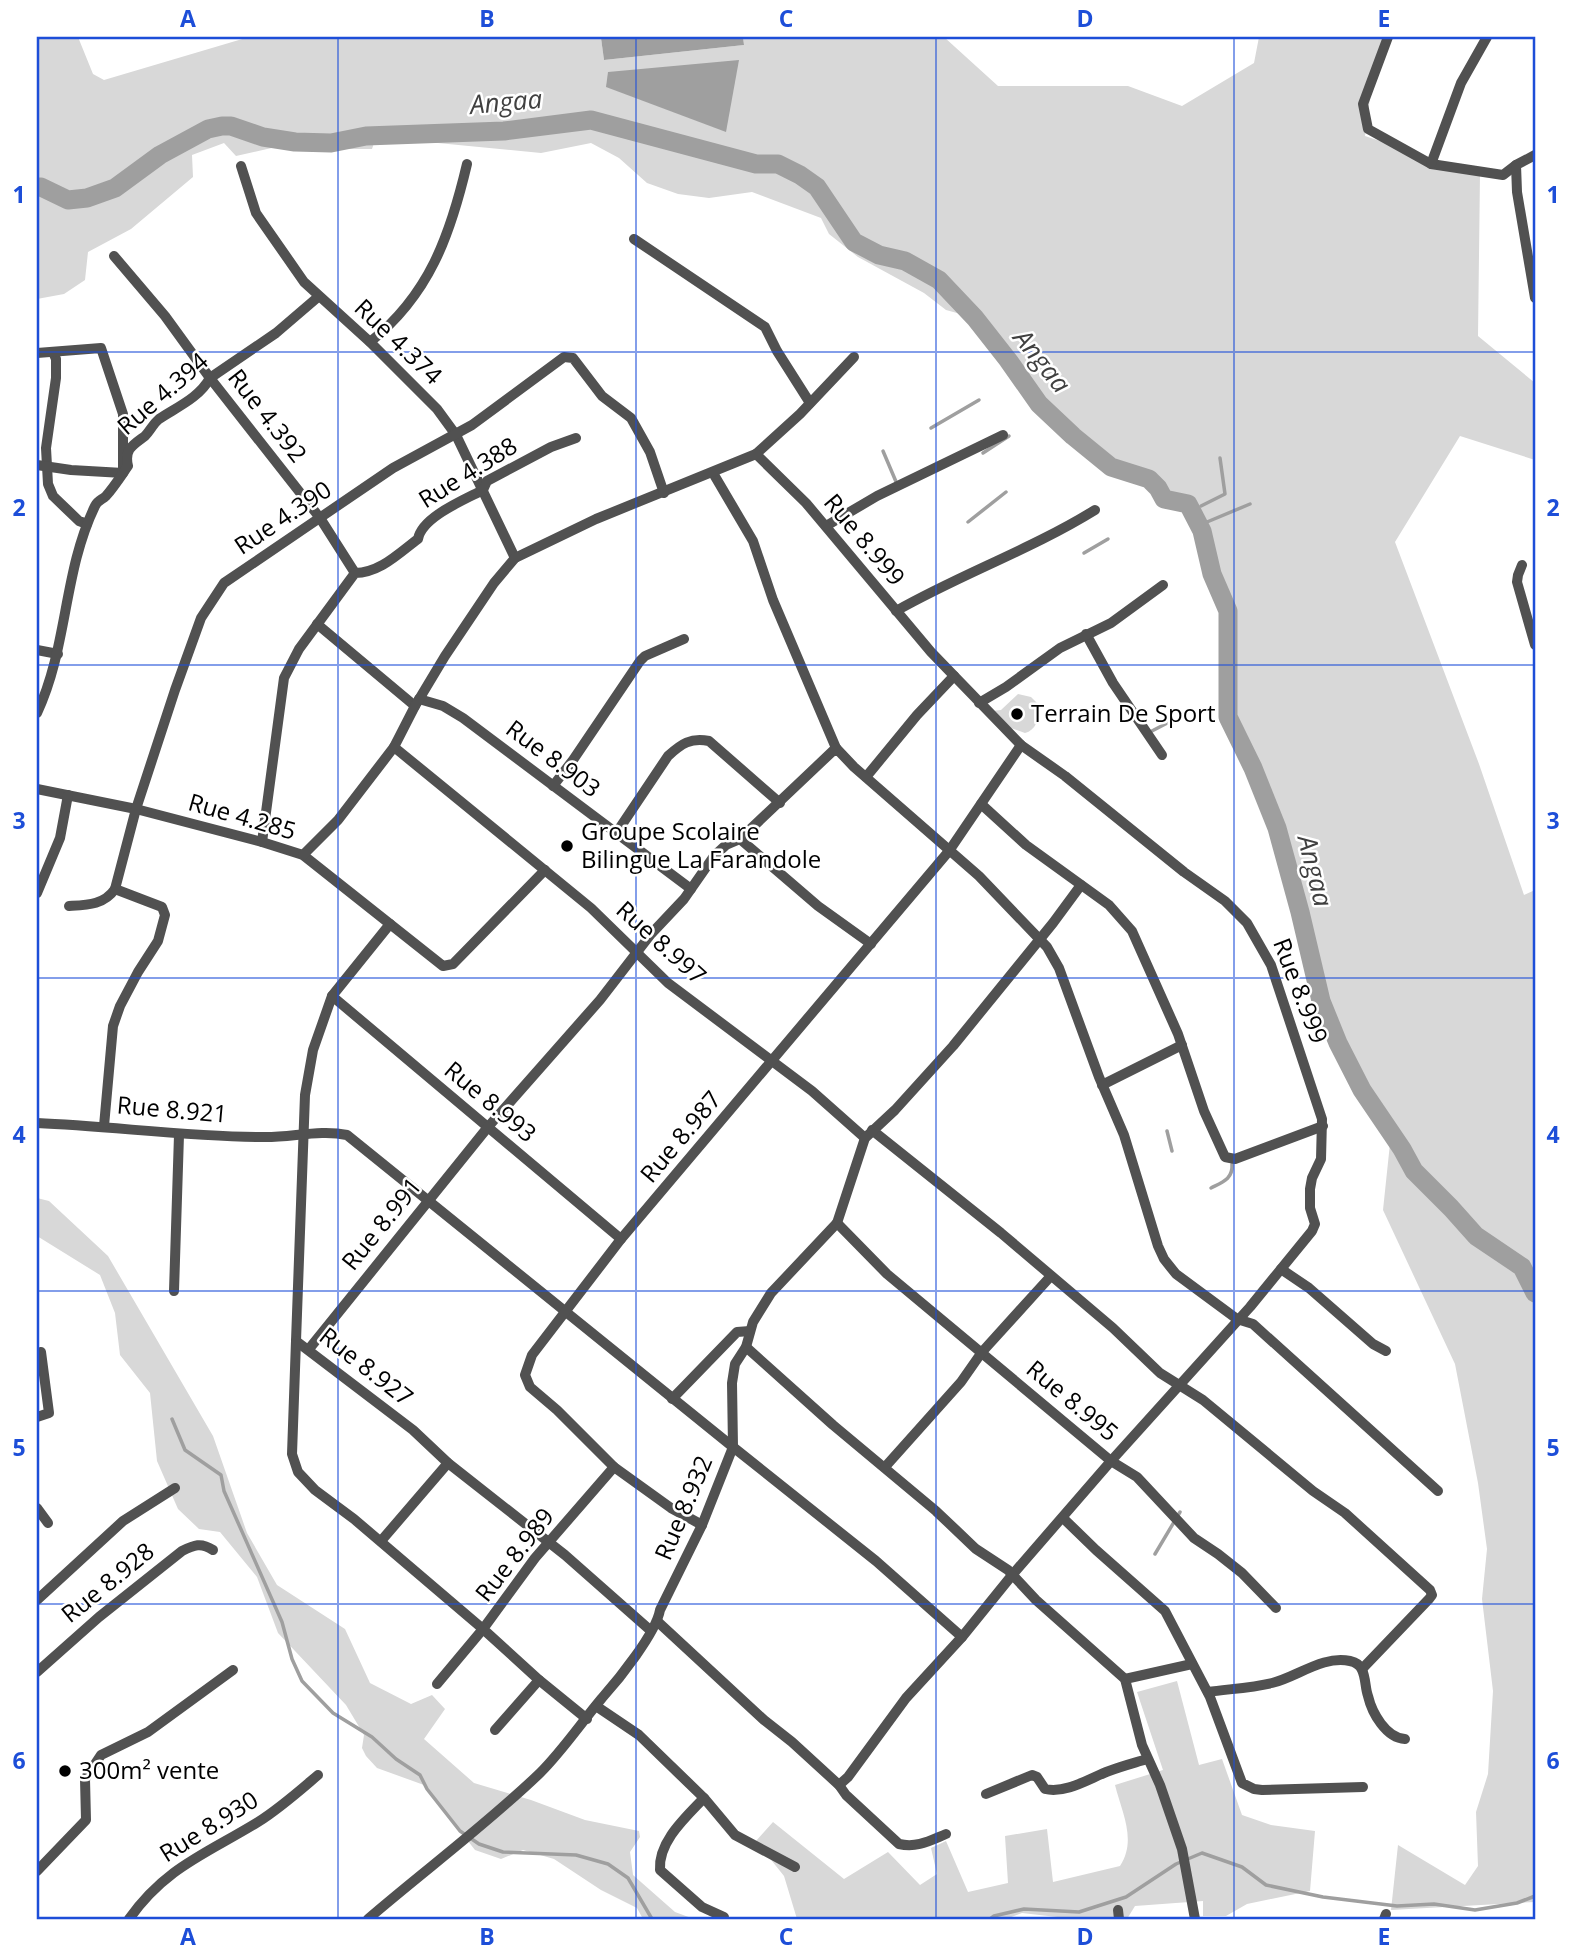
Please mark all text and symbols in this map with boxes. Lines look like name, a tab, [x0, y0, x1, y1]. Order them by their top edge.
text: A	[180, 2, 196, 34]
text: B	[479, 2, 495, 34]
text: C	[779, 2, 793, 34]
text: D	[1076, 2, 1094, 34]
text: E	[1378, 2, 1390, 34]
water label: Angaa	[466, 80, 544, 122]
text: 1	[12, 178, 26, 210]
text: 1	[1546, 178, 1560, 210]
street label: Rue 4.374	[348, 291, 450, 391]
water label: Angaa	[1005, 319, 1080, 400]
street label: Rue 4.394	[110, 344, 215, 442]
street label: Rue 4.392	[221, 361, 315, 469]
street label: Rue 4.388	[412, 428, 523, 515]
street label: Rue 4.390	[227, 472, 337, 561]
street label: Rue 8.999	[817, 486, 913, 592]
text: 2	[12, 491, 26, 523]
text: 2	[1546, 491, 1560, 523]
place label: Terrain De Sport	[1031, 696, 1215, 729]
marker: Terrain De Sport	[1009, 706, 1025, 722]
street label: Rue 8.903	[500, 711, 608, 804]
street label: Rue 4.285	[185, 784, 300, 847]
text: 3	[12, 804, 26, 836]
text: 3	[1546, 804, 1560, 836]
place label: Groupe Scolaire Bilingue La Farandole	[581, 814, 821, 875]
water label: Angaa	[1289, 829, 1342, 911]
marker: Groupe Scolaire Bilingue La Farandole	[559, 838, 575, 854]
street label: Rue 8.997	[610, 893, 714, 991]
street label: Rue 8.999	[1266, 933, 1337, 1048]
street label: Rue 8.993	[438, 1053, 544, 1149]
street label: Rue 8.987	[632, 1083, 728, 1189]
street label: Rue 8.921	[116, 1087, 229, 1130]
text: 4	[12, 1118, 26, 1150]
text: 4	[1546, 1118, 1560, 1150]
street label: Rue 8.991	[333, 1170, 428, 1276]
street label: Rue 8.927	[313, 1319, 421, 1413]
street label: Rue 8.995	[1020, 1352, 1126, 1448]
text: 5	[12, 1431, 26, 1463]
text: 5	[1546, 1431, 1560, 1463]
street label: Rue 8.932	[646, 1450, 719, 1565]
street label: Rue 8.989	[467, 1500, 561, 1608]
street label: Rue 8.928	[54, 1534, 160, 1629]
text: 6	[12, 1744, 26, 1776]
text: 6	[1546, 1744, 1560, 1776]
place label: 300m² vente	[79, 1753, 219, 1786]
marker: 300m² vente	[57, 1763, 73, 1779]
street label: Rue 8.930	[153, 1782, 264, 1869]
text: A	[180, 1920, 196, 1952]
text: B	[479, 1920, 495, 1952]
text: C	[779, 1920, 793, 1952]
text: D	[1076, 1920, 1094, 1952]
text: E	[1378, 1920, 1390, 1952]

